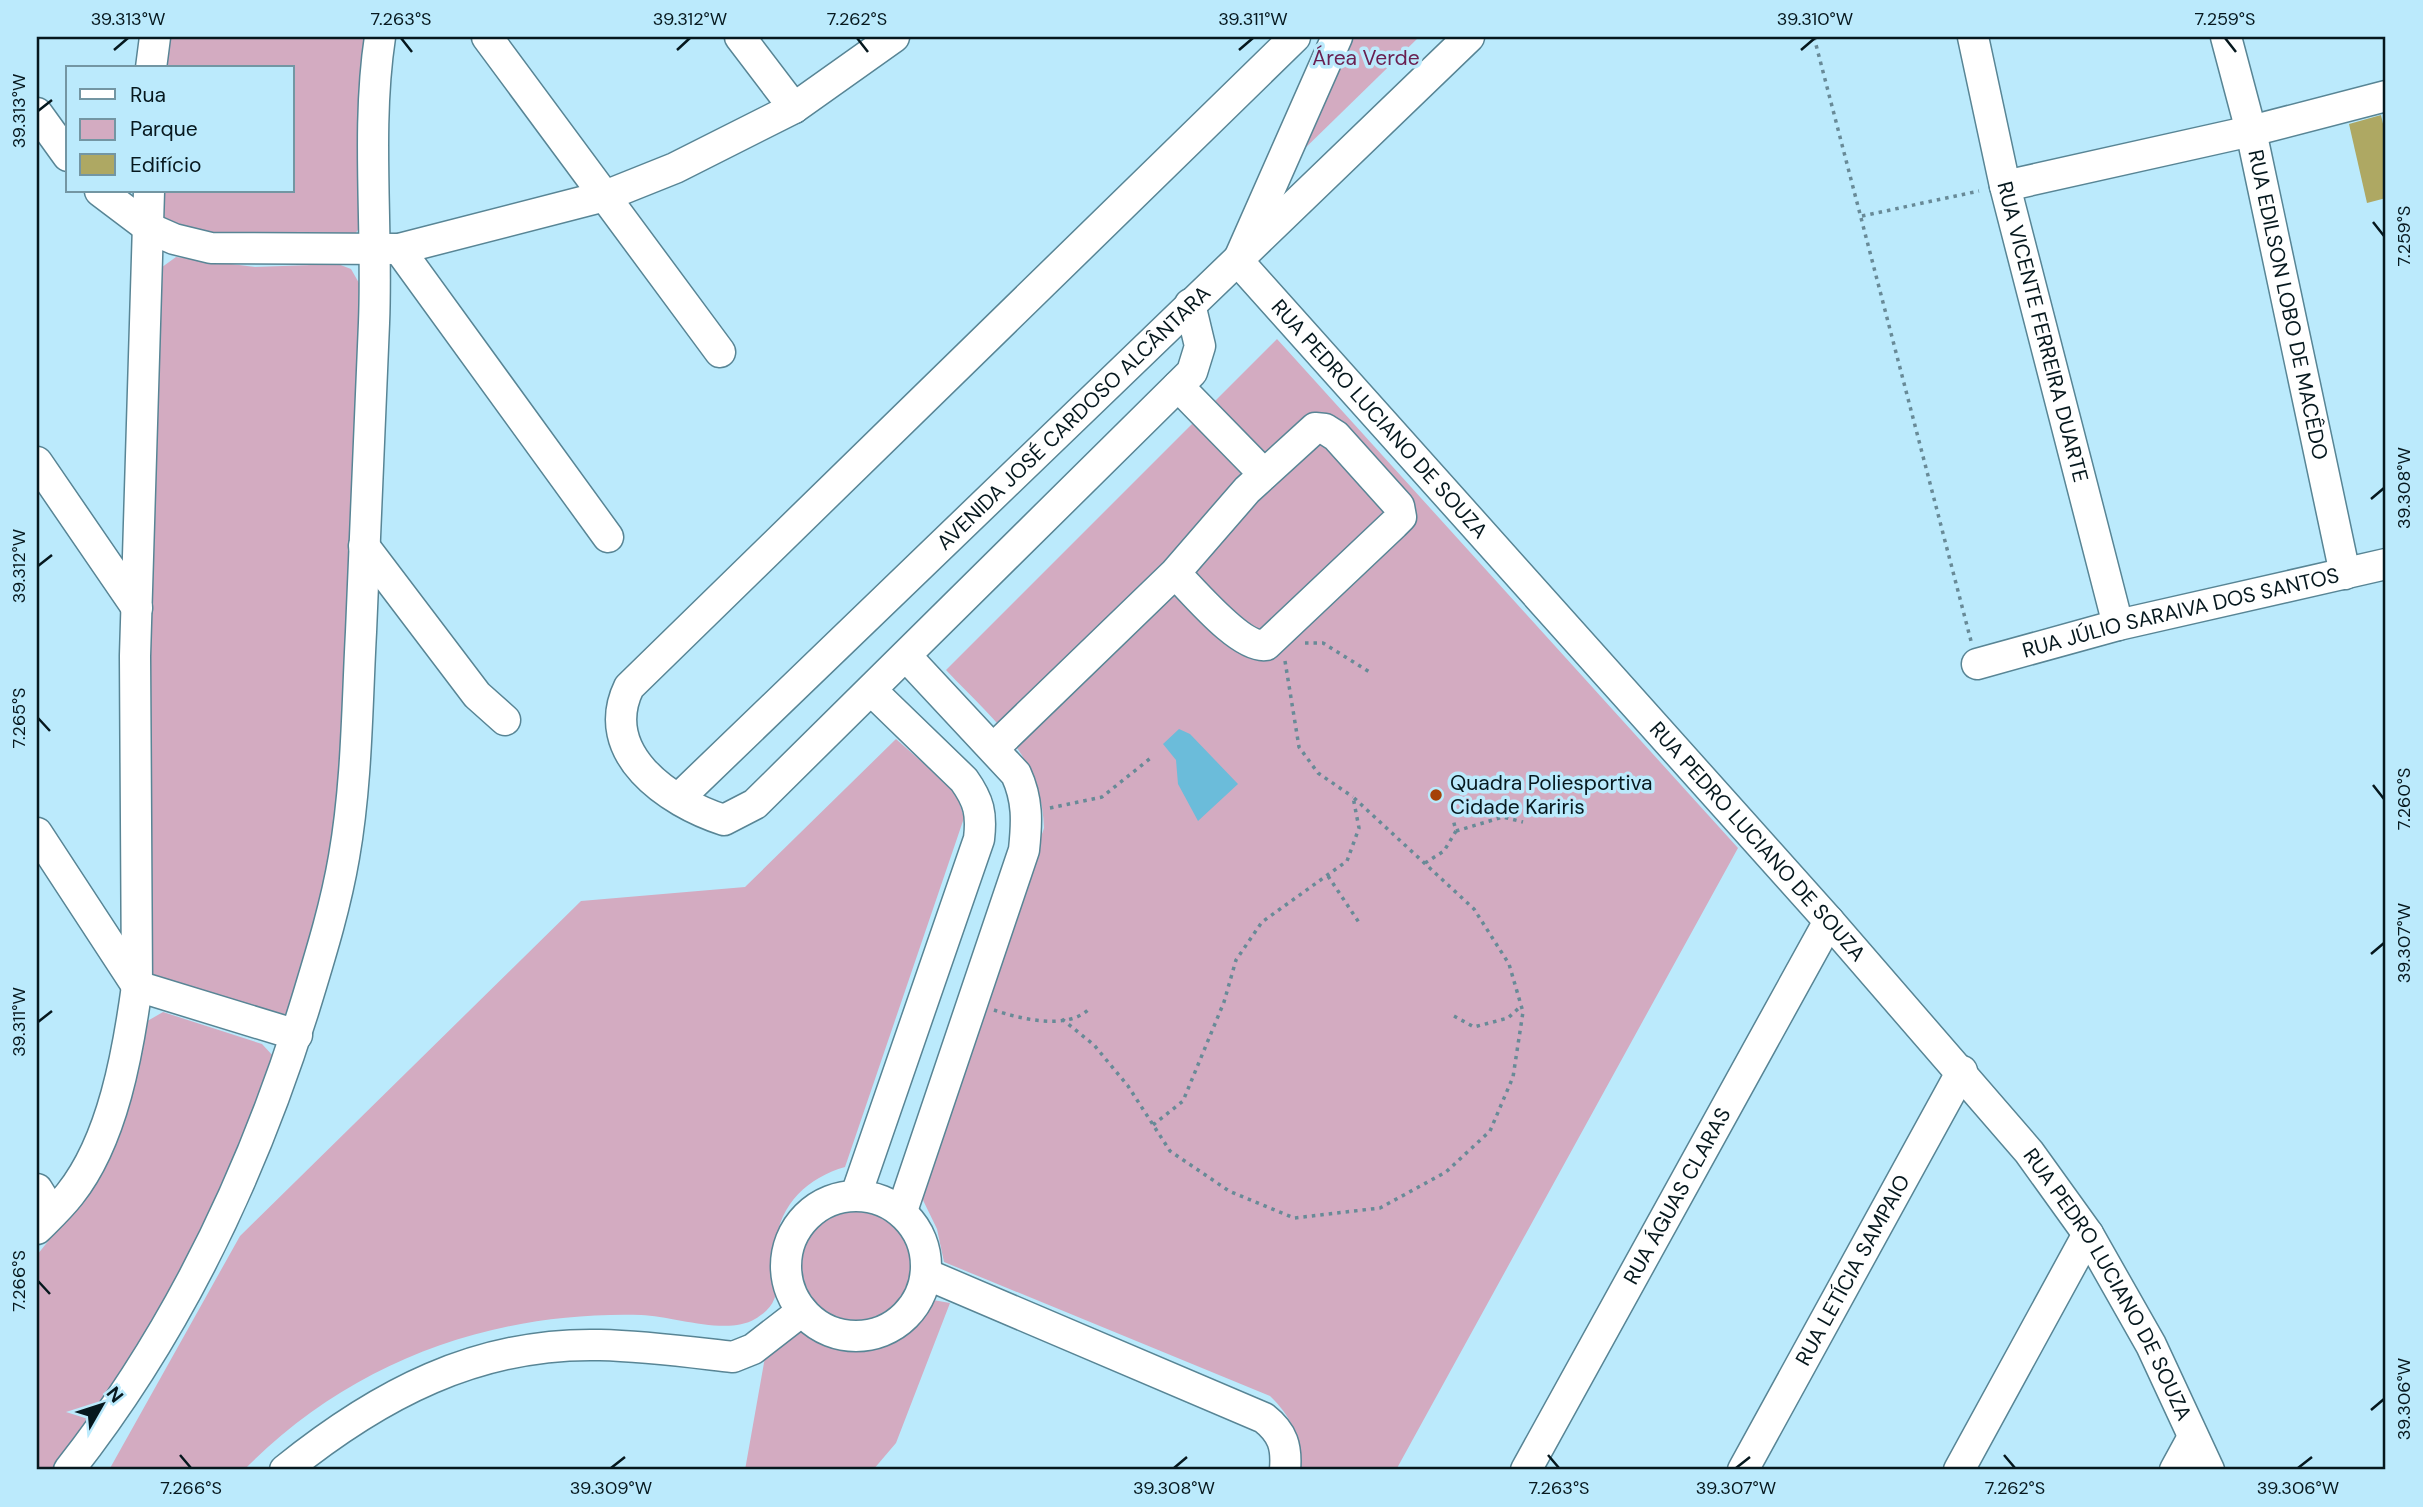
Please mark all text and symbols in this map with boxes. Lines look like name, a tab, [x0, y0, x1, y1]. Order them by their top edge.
text: 39.313°W	[91, 7, 165, 31]
text: 7.263°S	[370, 7, 432, 31]
text: 39.312°W	[653, 7, 727, 31]
text: 7.262°S	[827, 7, 887, 31]
text: 39.311°W	[1218, 7, 1288, 31]
text: 39.310°W	[1777, 7, 1853, 31]
text: 7.259°S	[2195, 7, 2255, 31]
park label: Área Verde	[1312, 44, 1420, 72]
legend	[66, 66, 294, 192]
text: 39.313°W	[7, 74, 31, 148]
text: Rua	[130, 81, 166, 109]
text: Parque	[130, 115, 198, 143]
street label: RUA EDILSON LOBO DE MACÊDO	[2241, 147, 2334, 462]
text: Edifício	[130, 151, 201, 179]
street label: RUA VICENTE FERREIRA DUARTE	[1990, 179, 2095, 485]
text: 7.259°S	[2392, 206, 2416, 266]
street label: AVENIDA JOSÉ CARDOSO ALCÂNTARA	[931, 279, 1217, 556]
street label: RUA PEDRO LUCIANO DE SOUZA	[1265, 293, 1494, 545]
text: 39.308°W	[2392, 447, 2416, 529]
text: 39.312°W	[7, 529, 31, 603]
street label: RUA JÚLIO SARAIVA DOS SANTOS	[2019, 561, 2342, 665]
text: 7.265°S	[7, 687, 31, 749]
street label: RUA PEDRO LUCIANO DE SOUZA	[1643, 716, 1872, 967]
text: 7.260°S	[2392, 768, 2416, 830]
place label: Quadra Poliesportiva Cidade Kariris	[1450, 769, 1652, 821]
marker: Quadra Poliesportiva Cidade Kariris	[1428, 787, 1444, 803]
text: 39.307°W	[2392, 903, 2416, 983]
text: 39.311°W	[7, 987, 31, 1057]
street label: RUA ÁGUAS CLARAS	[1617, 1103, 1737, 1289]
street label: RUA PEDRO LUCIANO DE SOUZA	[2017, 1143, 2198, 1425]
street label: RUA LETÍCIA SAMPAIO	[1789, 1170, 1916, 1371]
text: 7.266°S	[7, 1250, 31, 1312]
text: 39.306°W	[2392, 1358, 2416, 1440]
north arrow	[66, 1370, 136, 1440]
text: N	[101, 1381, 129, 1408]
text: 7.266°S	[160, 1476, 222, 1500]
text: 39.309°W	[570, 1476, 652, 1500]
text: 39.308°W	[1133, 1476, 1215, 1500]
text: 7.263°S	[1528, 1476, 1590, 1500]
text: 39.307°W	[1696, 1476, 1776, 1500]
text: 7.262°S	[1985, 1476, 2045, 1500]
text: 39.306°W	[2257, 1476, 2339, 1500]

